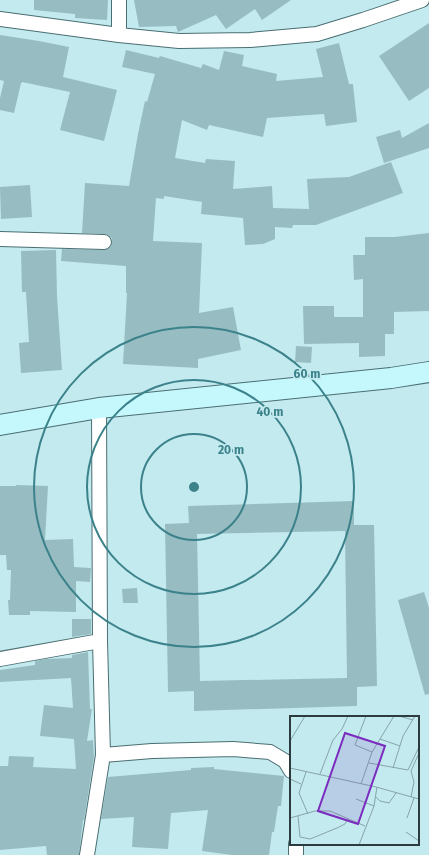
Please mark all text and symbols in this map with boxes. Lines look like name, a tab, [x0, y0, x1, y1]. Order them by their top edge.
text: 60 m	[294, 367, 320, 381]
text: 40 m	[257, 405, 283, 419]
text: 20 m	[218, 443, 244, 457]
centre of rings	[187, 480, 201, 494]
inset map	[290, 716, 419, 845]

